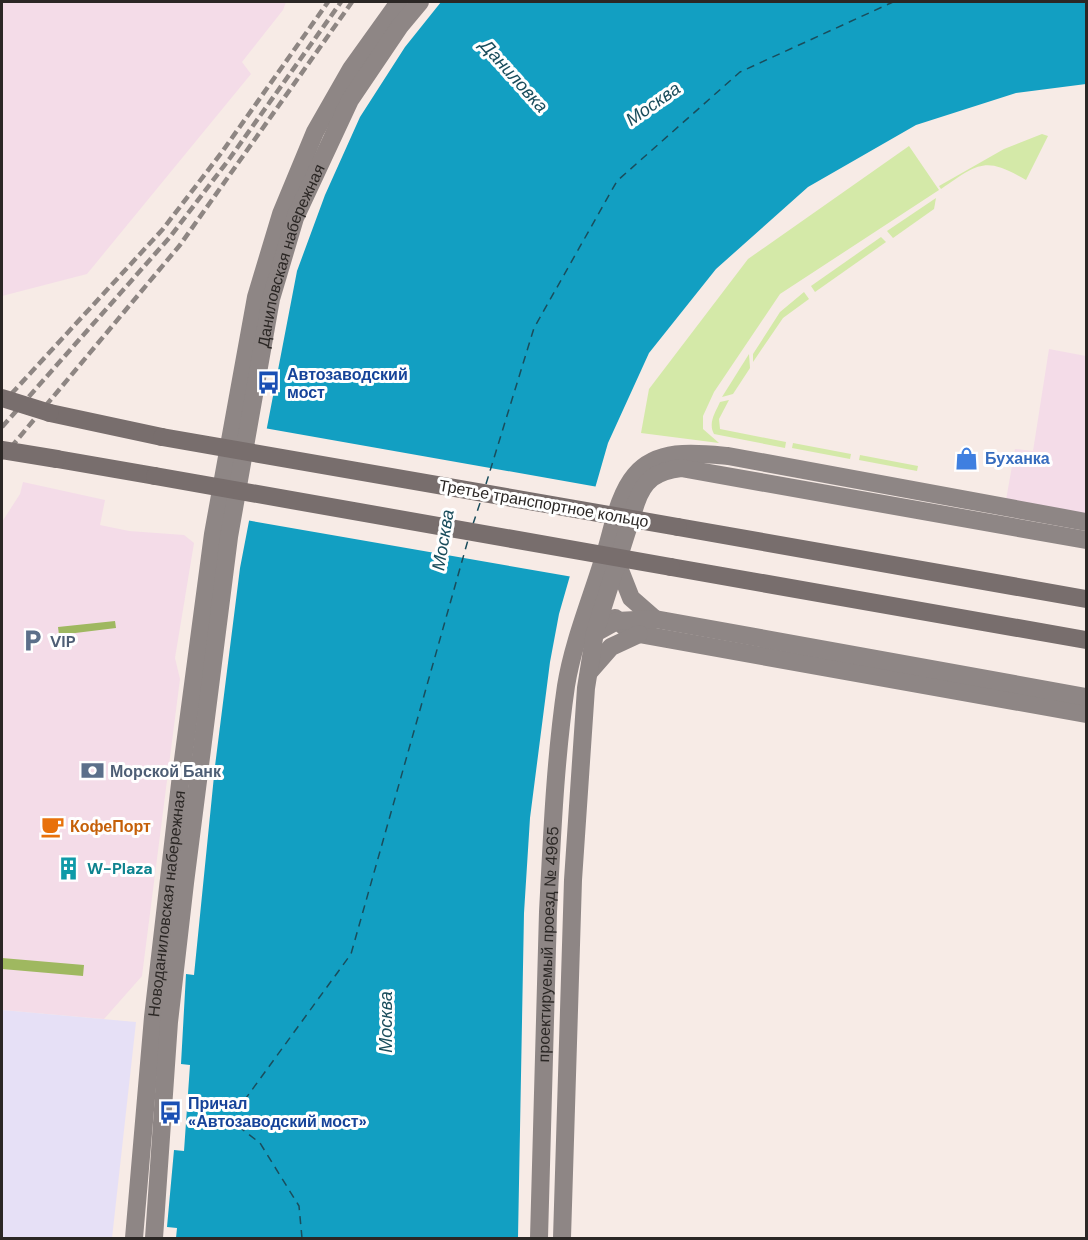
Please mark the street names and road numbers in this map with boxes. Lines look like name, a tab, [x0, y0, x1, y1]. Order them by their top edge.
street label: Даниловская набережная	[253, 161, 330, 349]
street label: Третье транспортное кольцо	[437, 475, 650, 532]
street label: Новоданиловская набережная	[143, 789, 190, 1018]
street label: проектируемый проезд № 4965	[533, 826, 564, 1063]

